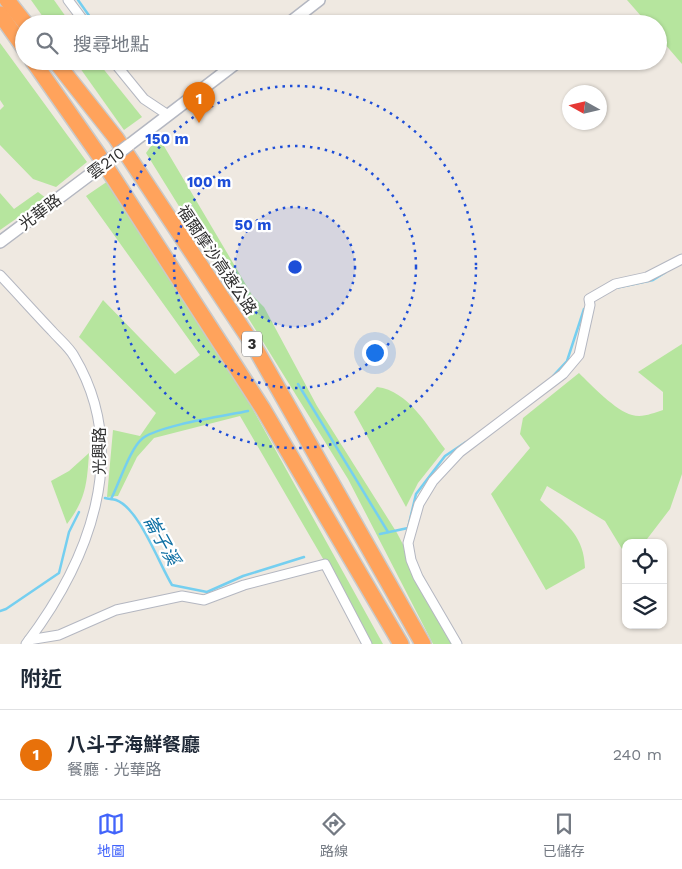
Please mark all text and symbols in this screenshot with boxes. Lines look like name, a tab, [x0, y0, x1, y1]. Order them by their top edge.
search box	[15, 15, 667, 70]
icon: search	[33, 29, 61, 57]
text: 搜尋地點	[73, 33, 149, 56]
pin: 1	[183, 82, 215, 123]
north arrow	[562, 85, 607, 130]
text: 150 m	[145, 130, 189, 148]
street label: 雲210	[84, 143, 128, 183]
text: 100 m	[187, 173, 231, 191]
street label: 光華路	[15, 190, 65, 234]
street label: 福爾摩沙高速公路	[173, 202, 261, 318]
text: 50 m	[235, 216, 271, 234]
centre of rings	[286, 258, 304, 276]
road number: 3	[242, 332, 262, 356]
your location	[362, 340, 388, 366]
street label: 光興路	[90, 427, 109, 475]
water label: 崙子溪	[140, 511, 186, 571]
map controls	[622, 539, 667, 629]
button: locate	[622, 539, 667, 584]
button: layers	[622, 584, 667, 629]
text: 附近	[20, 666, 62, 691]
text: 八斗子海鮮餐廳	[67, 733, 200, 756]
text: 1	[33, 745, 39, 764]
text: 240 m	[613, 745, 662, 764]
text: 餐廳 · 光華路	[67, 760, 162, 779]
tab: 地圖	[97, 810, 125, 860]
tab: 路線	[320, 810, 348, 860]
tab: 已儲存	[543, 810, 585, 860]

